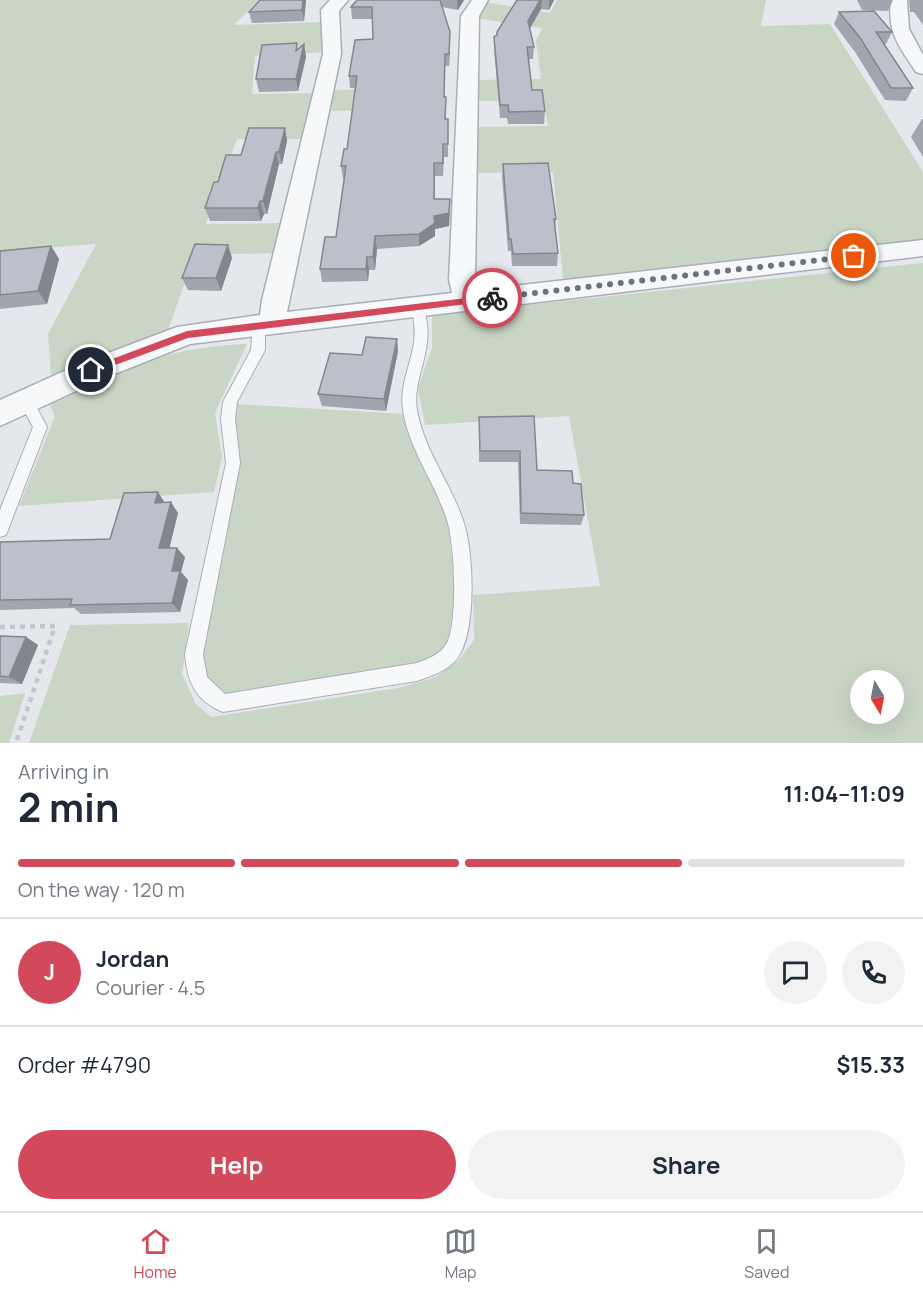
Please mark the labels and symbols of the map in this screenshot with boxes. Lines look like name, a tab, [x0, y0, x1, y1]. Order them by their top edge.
pin	[828, 230, 879, 281]
courier	[462, 268, 522, 328]
pin	[65, 344, 116, 395]
north arrow	[850, 670, 904, 724]

